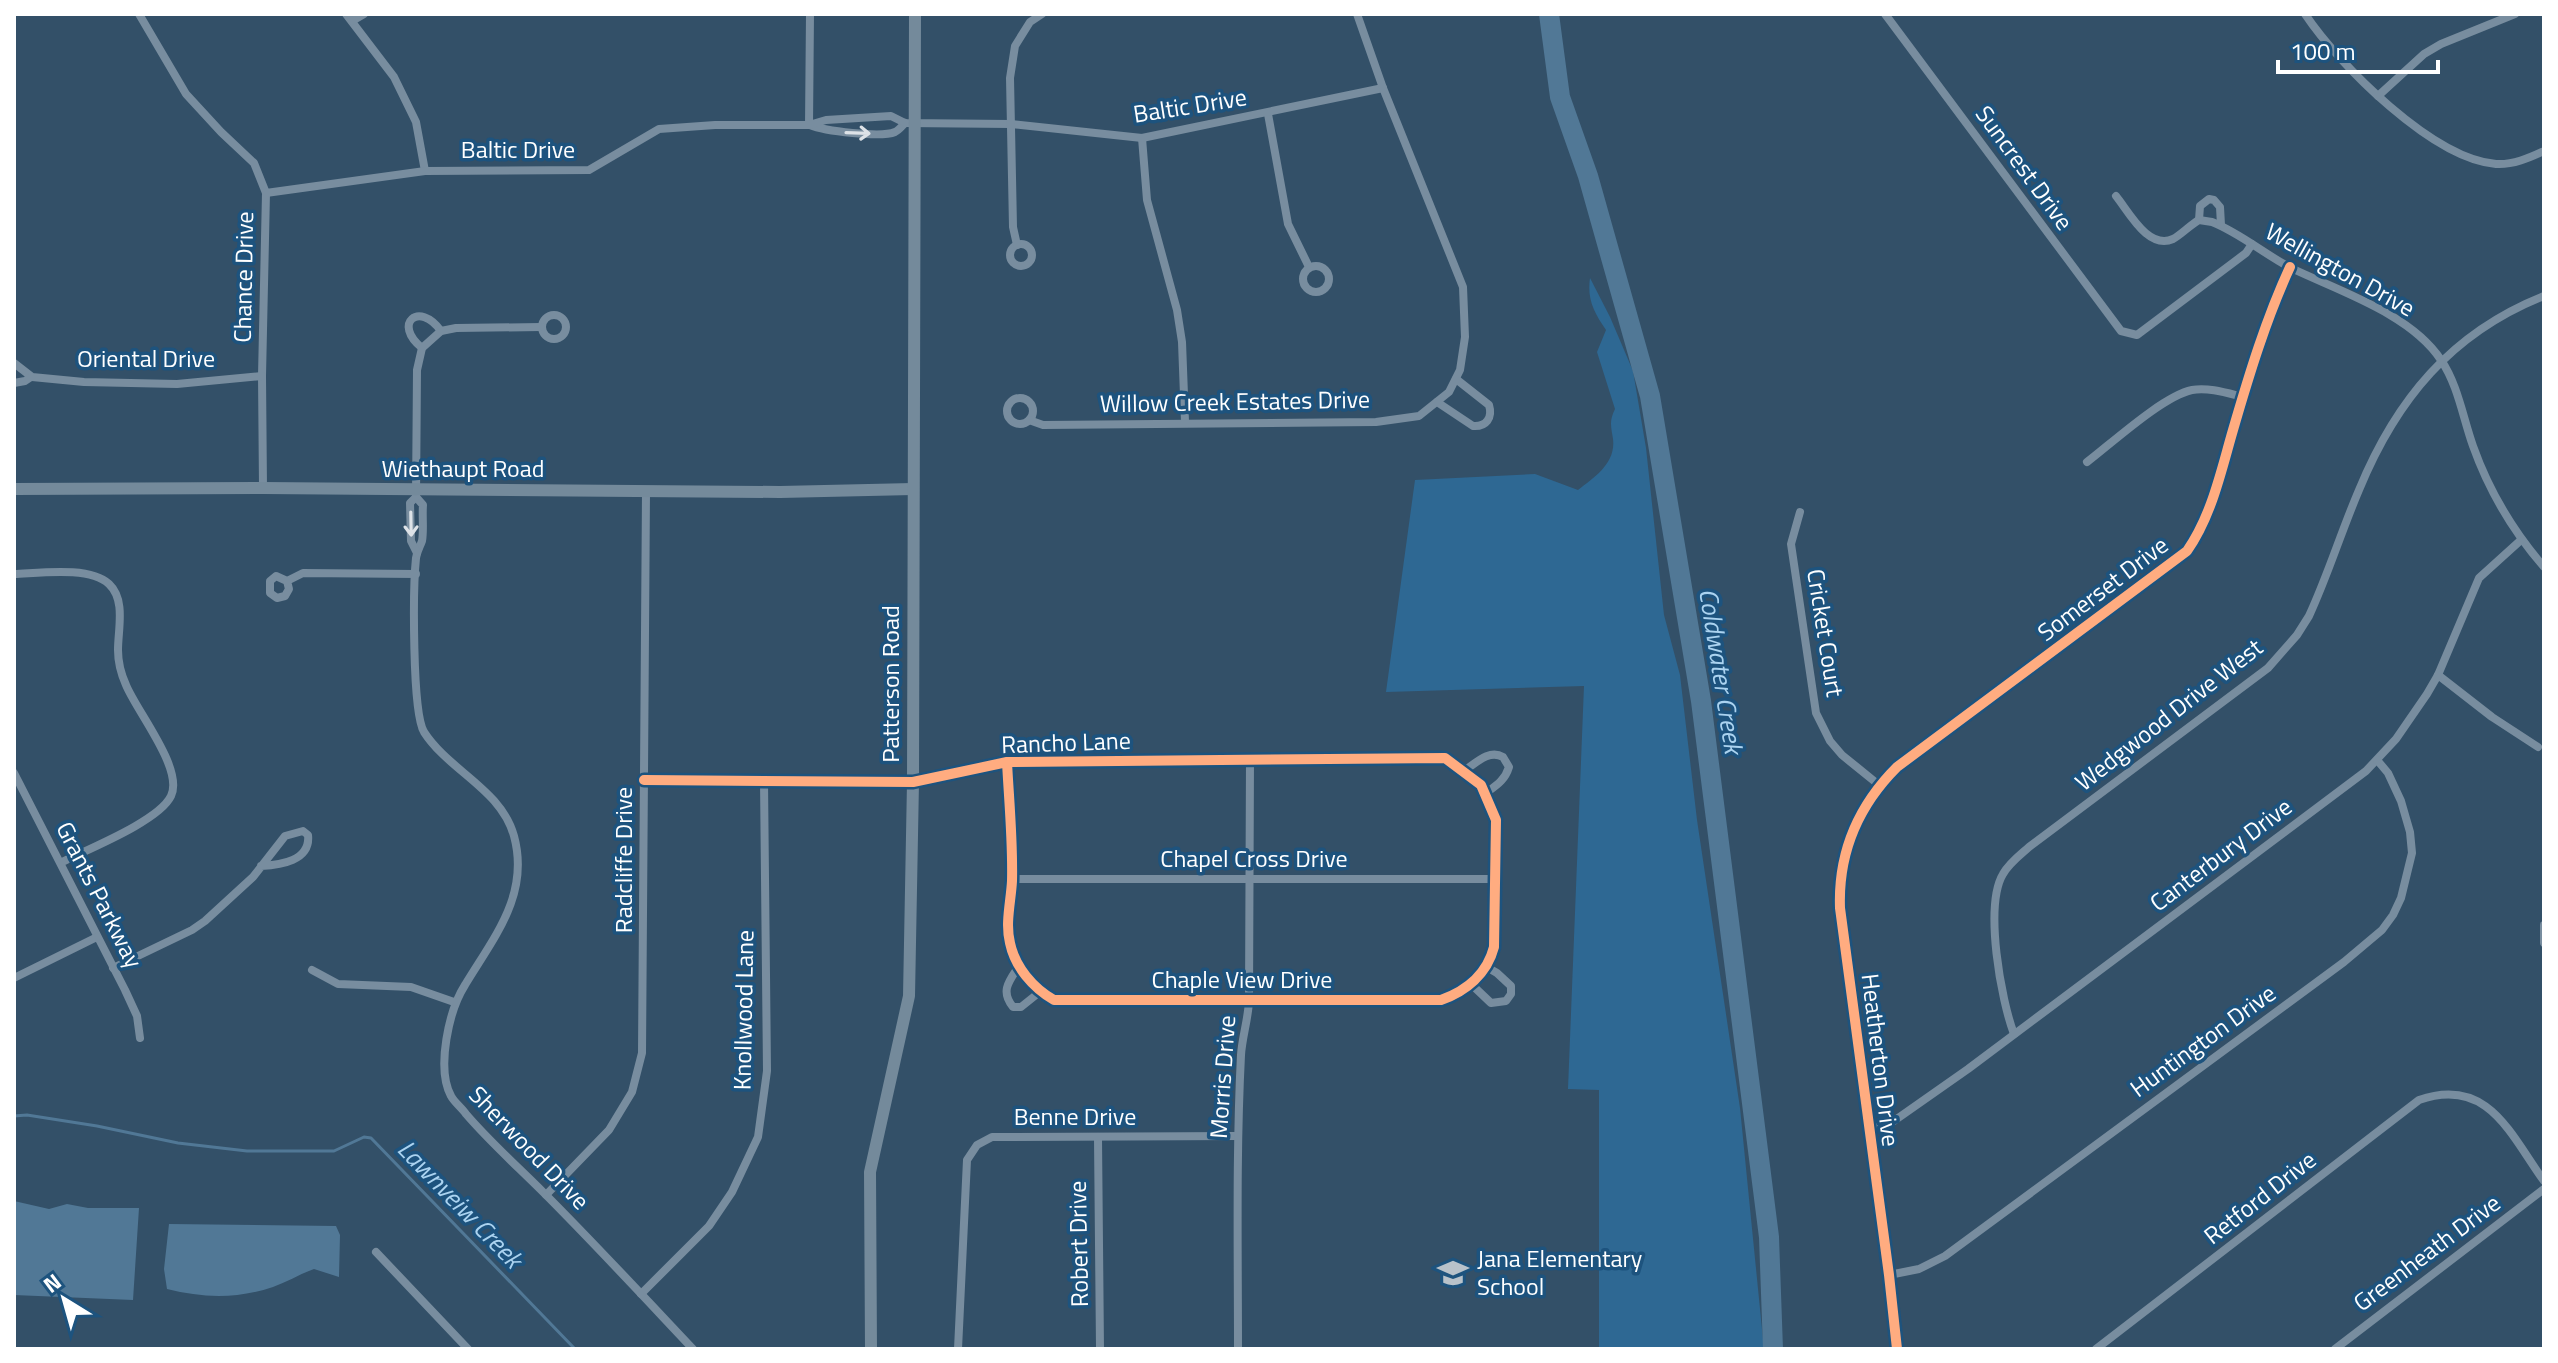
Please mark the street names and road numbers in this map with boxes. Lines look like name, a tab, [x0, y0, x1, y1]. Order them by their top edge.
street label: Baltic Drive	[1131, 78, 1249, 132]
street label: Suncrest Drive	[1967, 98, 2082, 237]
street label: Baltic Drive	[461, 131, 575, 167]
street label: Chance Drive	[224, 211, 262, 343]
street label: Wellington Drive	[2259, 213, 2422, 325]
street label: Oriental Drive	[77, 340, 215, 376]
street label: Willow Creek Estates Drive	[1100, 381, 1370, 421]
street label: Wiethaupt Road	[382, 450, 544, 486]
street label: Somerset Drive	[2029, 527, 2175, 649]
street label: Cricket Court	[1798, 566, 1854, 700]
street label: Patterson Road	[872, 605, 908, 763]
street label: Wedgwood Drive West	[2067, 629, 2270, 799]
street label: Rancho Lane	[1001, 722, 1131, 762]
street label: Radcliffe Drive	[605, 787, 641, 933]
street label: Canterbury Drive	[2142, 789, 2299, 920]
street label: Grants Parkway	[47, 815, 153, 975]
street label: Chapel Cross Drive	[1160, 840, 1348, 876]
street label: Knollwood Lane	[724, 930, 762, 1090]
street label: Chaple View Drive	[1152, 961, 1332, 997]
street label: Heatherton Drive	[1853, 971, 1909, 1148]
street label: Huntington Drive	[2122, 975, 2283, 1105]
street label: Morris Drive	[1200, 1014, 1244, 1140]
street label: Sherwood Drive	[461, 1077, 598, 1217]
street label: Benne Drive	[1014, 1098, 1136, 1134]
street label: Retford Drive	[2196, 1142, 2323, 1253]
street label: Robert Drive	[1059, 1180, 1097, 1308]
street label: Greenheath Drive	[2345, 1185, 2508, 1320]

